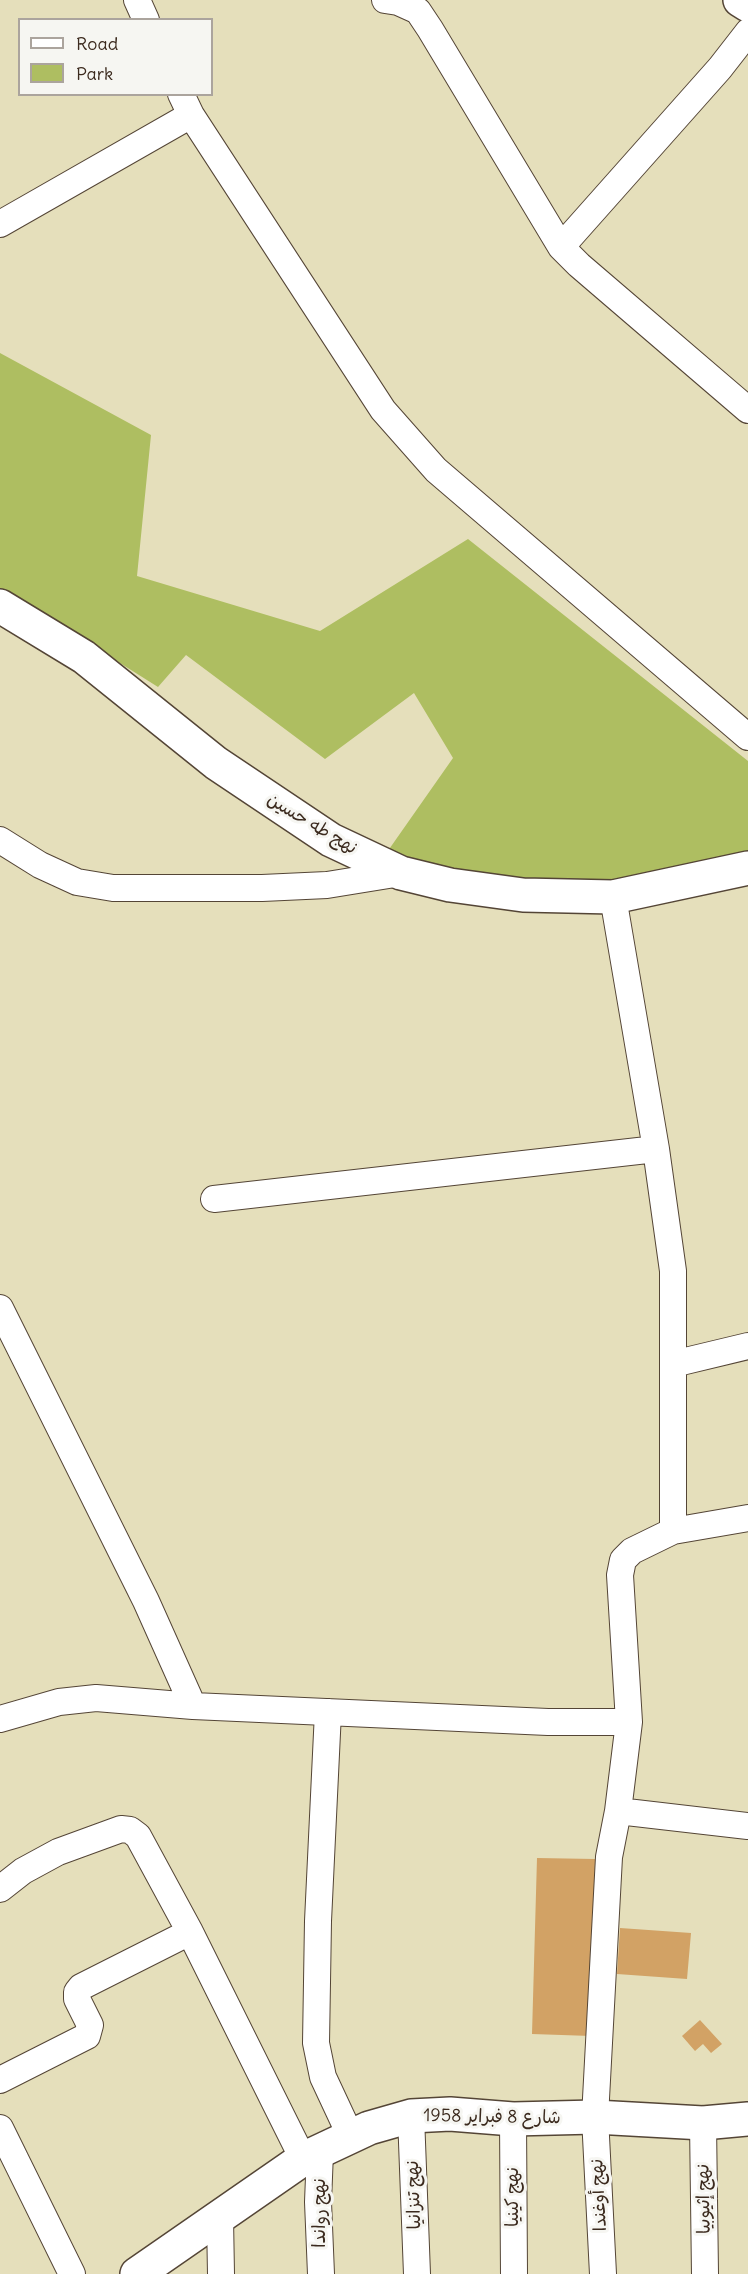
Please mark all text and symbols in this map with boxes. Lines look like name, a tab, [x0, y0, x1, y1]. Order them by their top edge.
legend	[18, 18, 213, 96]
text: Road	[76, 32, 118, 55]
text: Park	[76, 62, 113, 85]
street label: نهج طه حسين	[263, 789, 361, 859]
street label: شارع 8 فبراير 1958	[423, 2105, 561, 2129]
street label: نهج أوغندا	[586, 2158, 612, 2232]
street label: نهج تنزانيا	[402, 2160, 426, 2230]
street label: نهج إثيوبيا	[693, 2164, 715, 2234]
street label: نهج كينيا	[502, 2167, 524, 2227]
street label: نهج رواندا	[309, 2178, 331, 2248]

